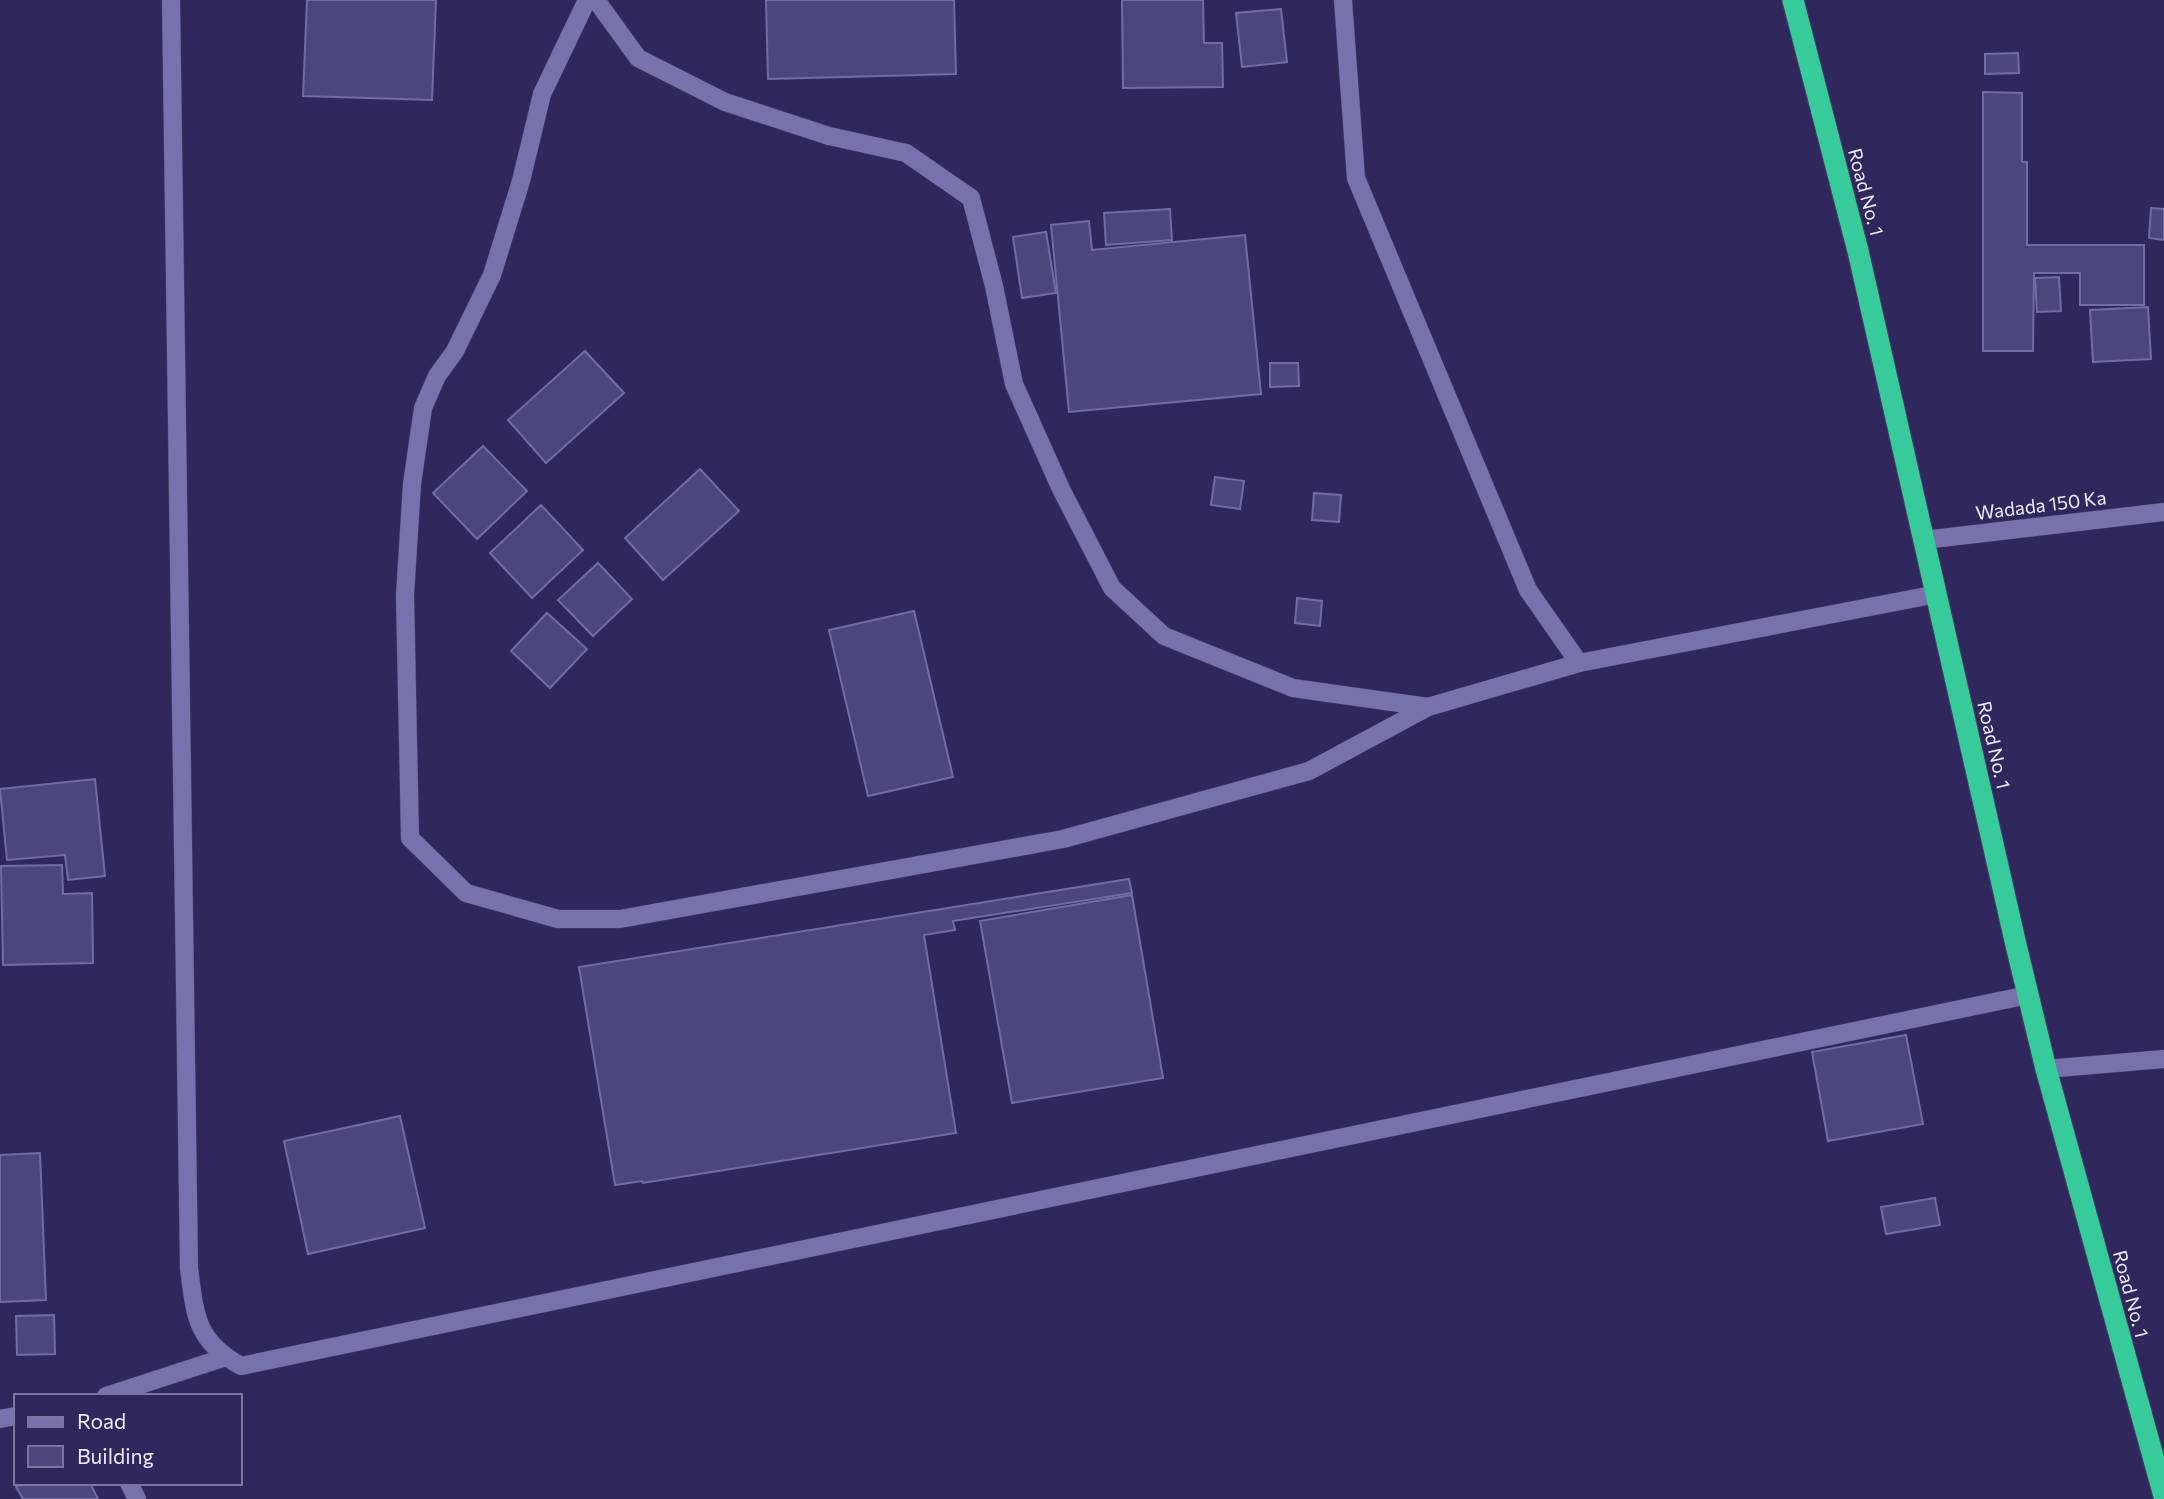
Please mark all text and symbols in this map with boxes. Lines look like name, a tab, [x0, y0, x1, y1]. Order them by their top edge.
street label: Road No. 1	[1844, 146, 1889, 238]
street label: Wadada 150 Ka	[1974, 485, 2108, 524]
street label: Road No. 1	[1973, 699, 2016, 791]
street label: Road No. 1	[2109, 1248, 2154, 1340]
legend	[14, 1394, 242, 1485]
text: Road	[77, 1408, 126, 1433]
text: Building	[77, 1443, 154, 1468]

